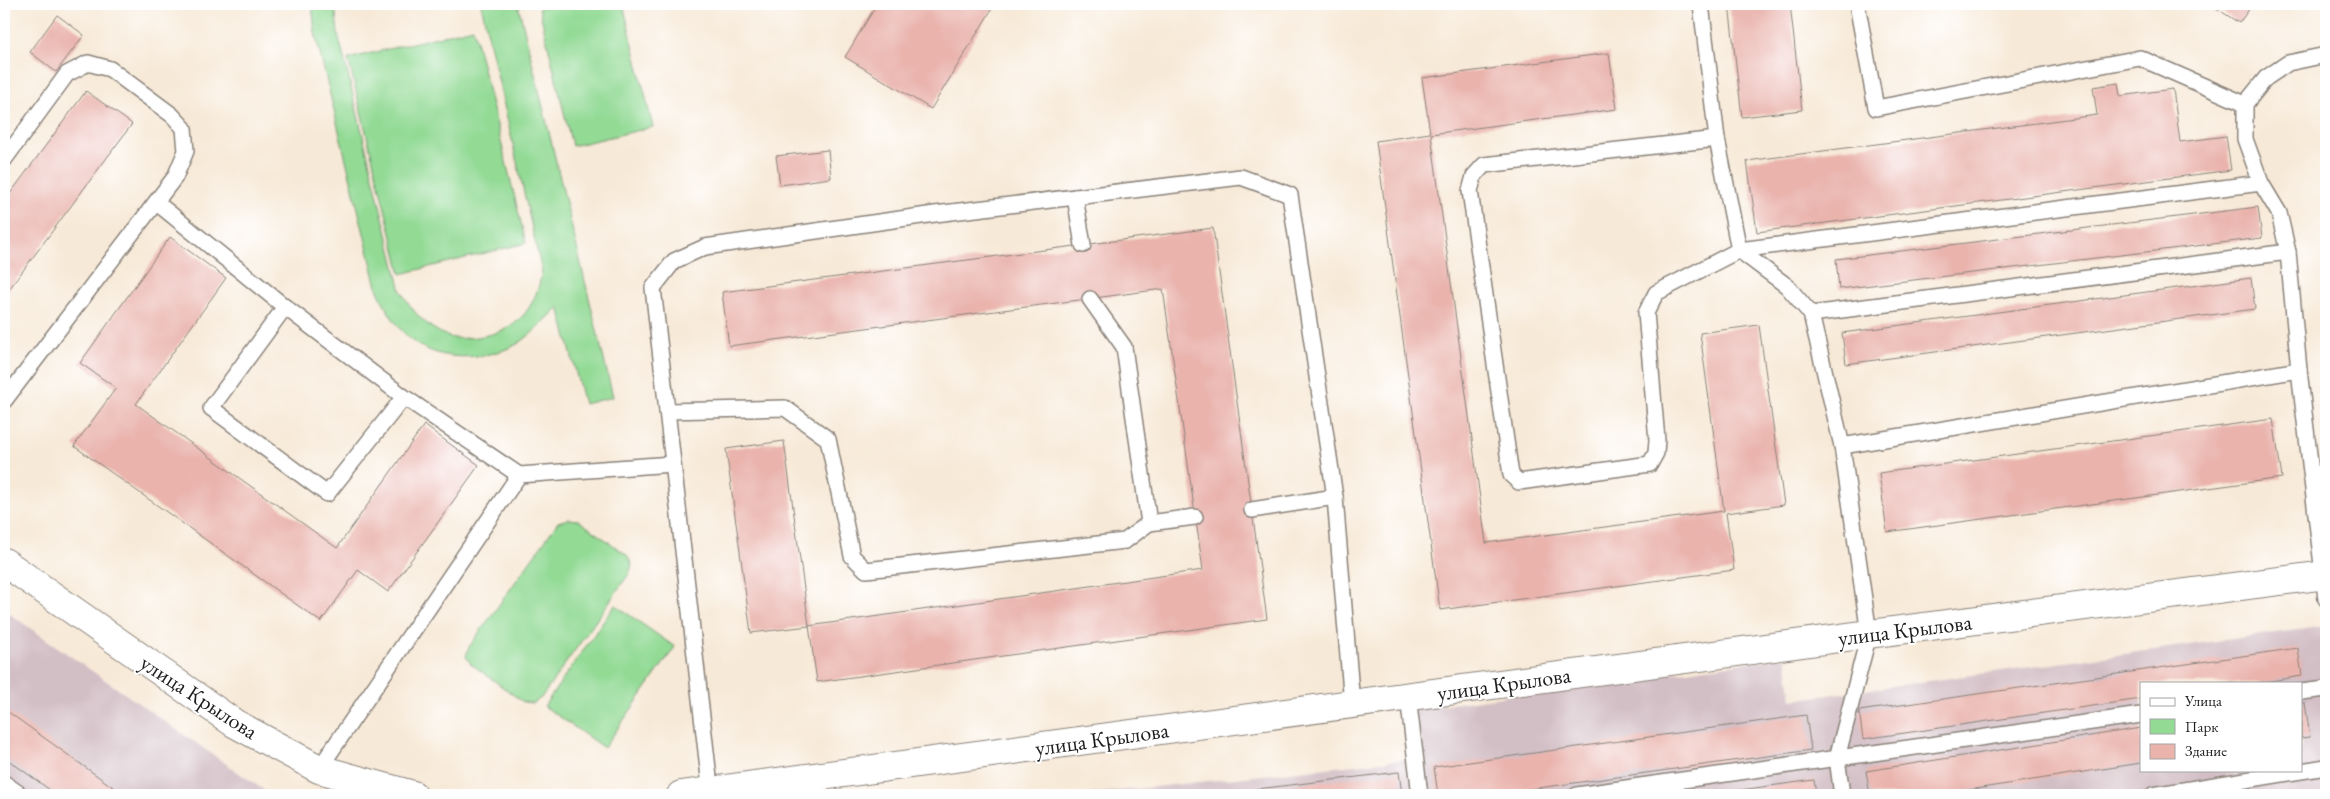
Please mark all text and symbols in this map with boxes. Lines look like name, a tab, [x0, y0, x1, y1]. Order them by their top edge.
street label: улица Крылова	[1836, 607, 1974, 653]
street label: улица Крылова	[135, 648, 264, 746]
street label: улица Крылова	[1435, 660, 1573, 708]
legend	[2140, 682, 2302, 772]
text: Улица	[2184, 691, 2222, 710]
street label: улица Крылова	[1033, 715, 1171, 763]
text: Парк	[2185, 717, 2218, 736]
text: Здание	[2185, 741, 2227, 760]

